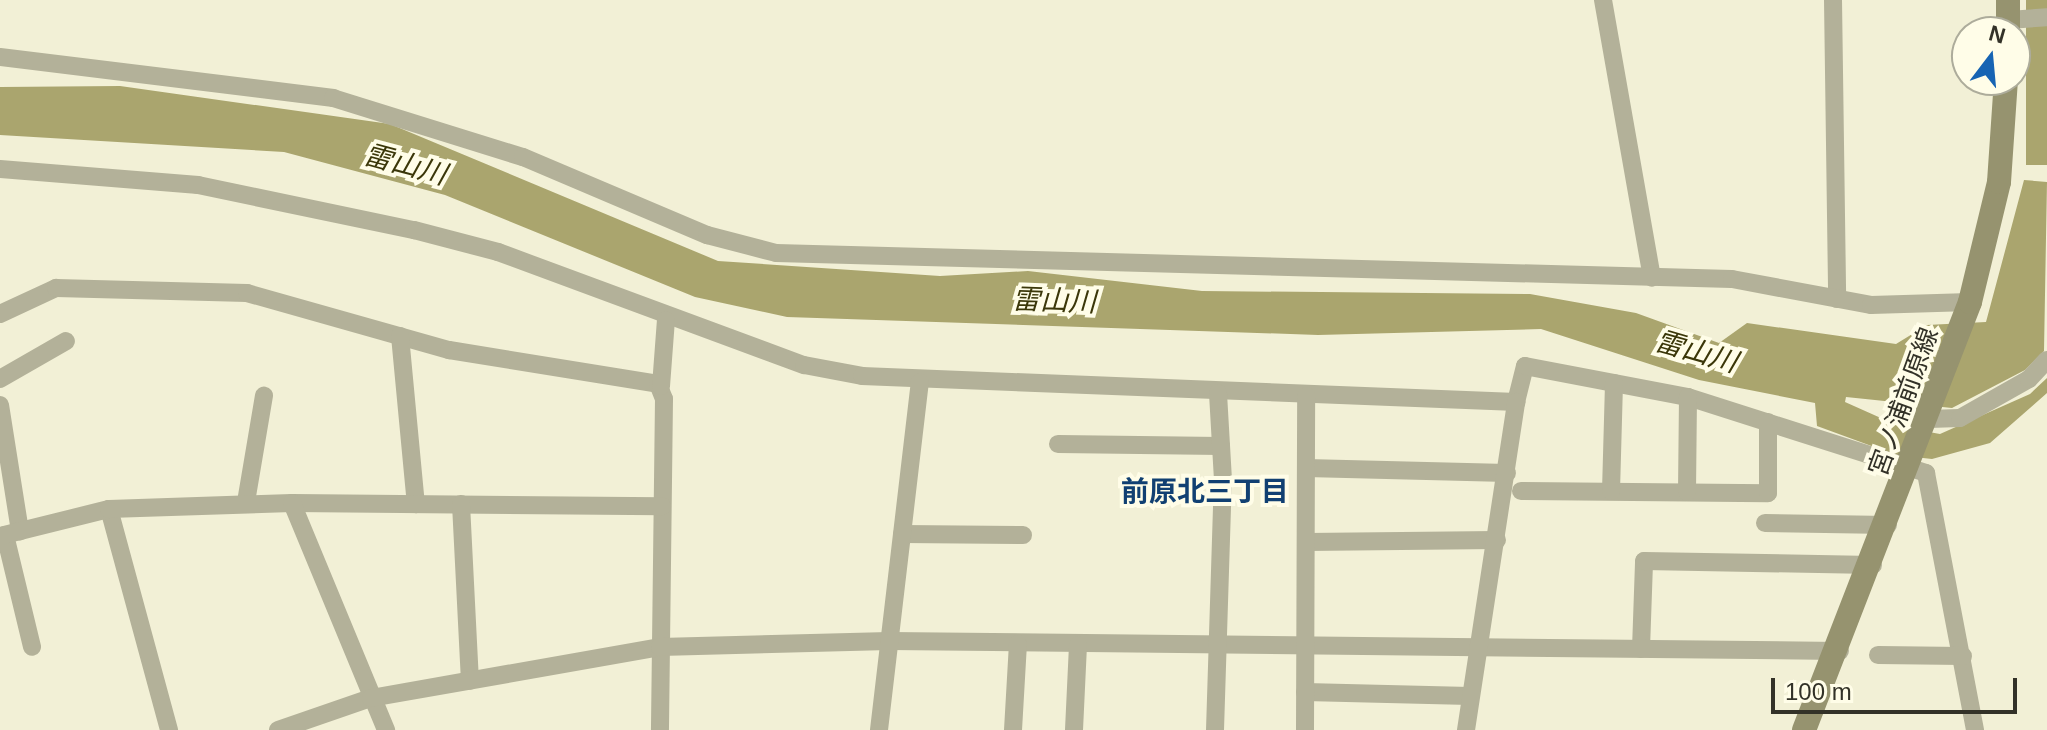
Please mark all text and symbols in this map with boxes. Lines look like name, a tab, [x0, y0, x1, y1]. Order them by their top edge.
north arrow	[1951, 16, 2031, 96]
text: N	[1986, 20, 2008, 49]
water label: 雷山川	[360, 138, 450, 192]
water label: 雷山川	[1011, 283, 1097, 319]
street label: 宮ノ浦前原線	[1863, 323, 1945, 481]
water label: 雷山川	[1651, 324, 1741, 380]
district label: 前原北三丁目	[1121, 475, 1289, 509]
scale bar	[1775, 662, 2021, 712]
text: 100 m	[1785, 678, 1852, 705]

